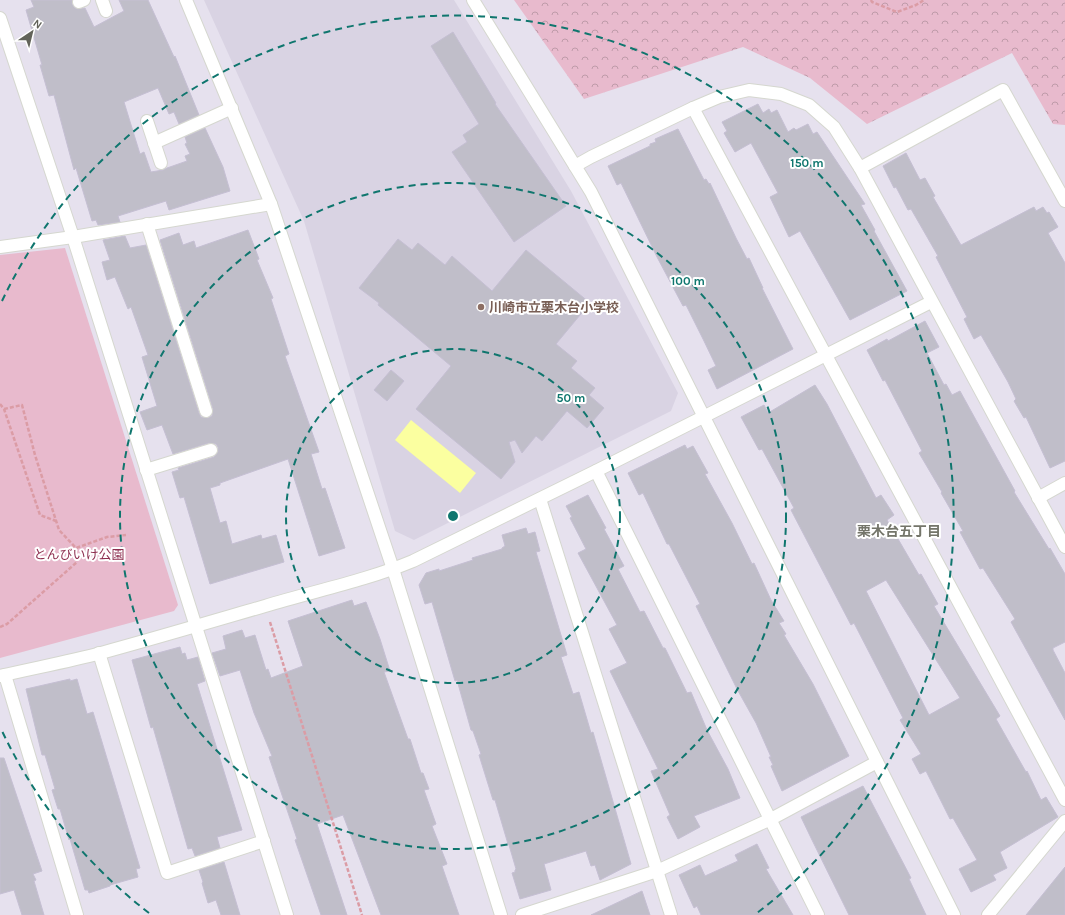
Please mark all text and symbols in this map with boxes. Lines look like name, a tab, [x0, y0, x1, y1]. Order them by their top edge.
north arrow	[12, 12, 52, 52]
text: N	[30, 17, 44, 32]
text: 150 m	[790, 156, 824, 170]
text: 100 m	[671, 274, 705, 288]
place label: 川崎市立栗木台小学校	[489, 300, 619, 315]
marker: 川崎市立栗木台小学校	[476, 302, 486, 312]
text: 50 m	[557, 391, 586, 405]
centre of rings	[446, 509, 460, 523]
district label: 栗木台五丁目	[857, 523, 941, 540]
park label: とんびいけ公園	[33, 547, 125, 562]

